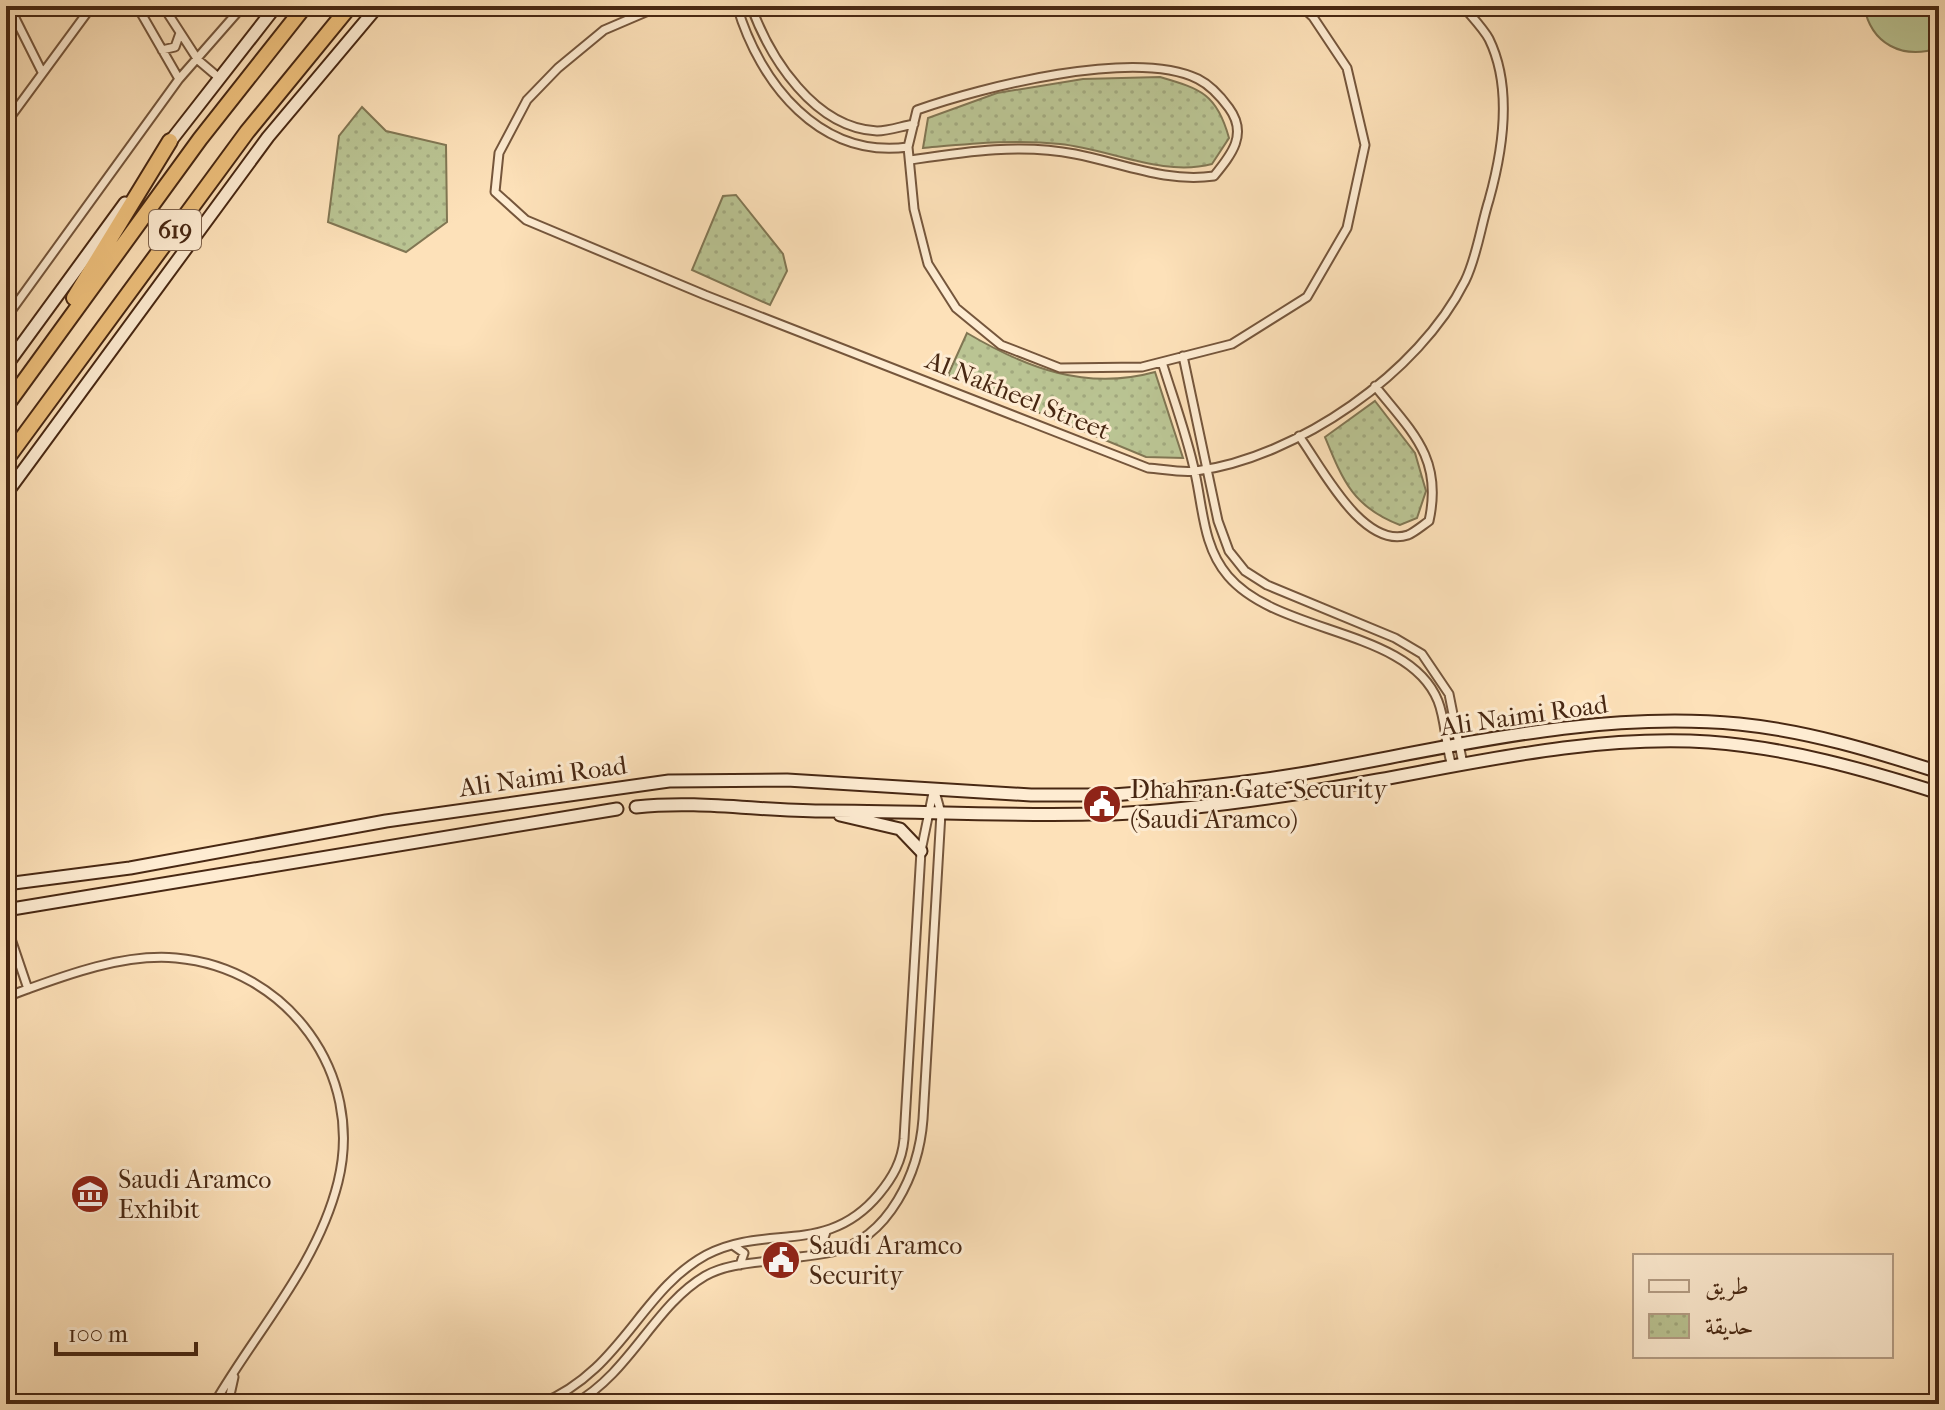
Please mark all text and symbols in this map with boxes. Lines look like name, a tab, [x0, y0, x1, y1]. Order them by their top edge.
road number: 619	[149, 210, 201, 250]
street label: Al Nakheel Street	[920, 344, 1115, 447]
street label: Ali Naimi Road	[1437, 688, 1611, 743]
street label: Ali Naimi Road	[456, 749, 630, 804]
place label: Dhahran Gate Security (Saudi Aramco)	[1130, 774, 1388, 835]
public building icon: Dhahran Gate Security (Saudi Aramco)	[1081, 783, 1123, 825]
place label: Saudi Aramco Exhibit	[118, 1164, 272, 1225]
museum icon: Saudi Aramco Exhibit	[69, 1173, 111, 1215]
place label: Saudi Aramco Security	[809, 1230, 963, 1291]
public building icon: Saudi Aramco Security	[760, 1239, 802, 1281]
legend	[1633, 1254, 1893, 1358]
text: طريق	[1705, 1272, 1749, 1301]
scale bar	[56, 1306, 196, 1356]
text: حديقة	[1705, 1312, 1754, 1341]
text: 100 m	[68, 1320, 128, 1348]

